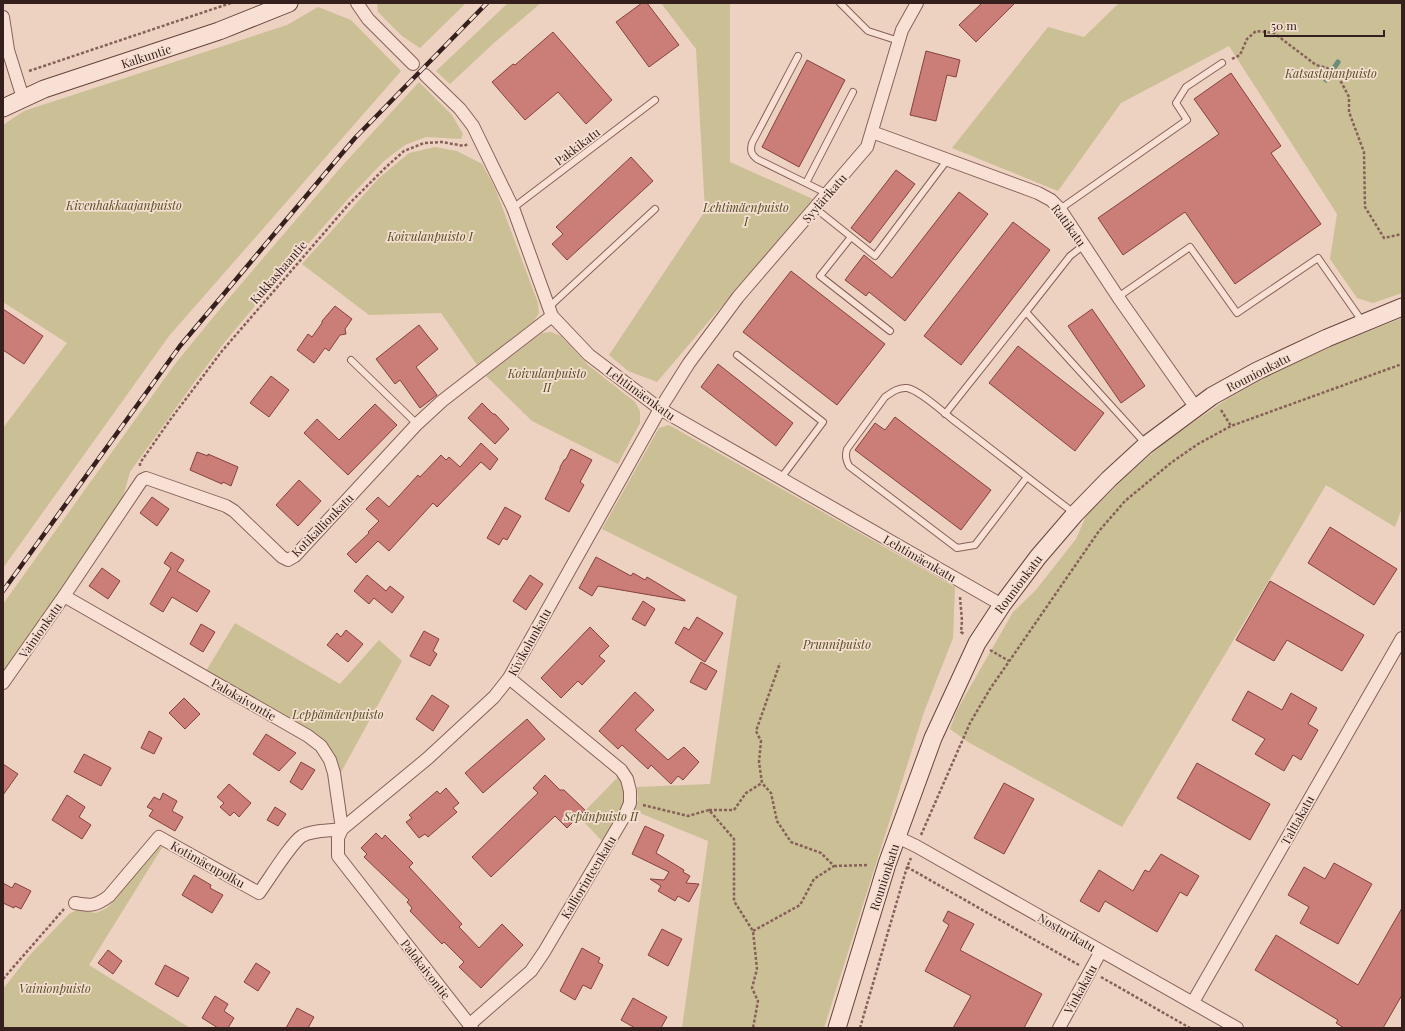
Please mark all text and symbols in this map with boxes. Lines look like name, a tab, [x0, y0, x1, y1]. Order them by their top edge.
scale bar	[1265, 12, 1384, 38]
text: 50 m	[1271, 17, 1297, 33]
street label: Kalkuntie	[119, 40, 173, 72]
park label: Katsastajanpuisto	[1284, 65, 1377, 81]
street label: Pakkikatu	[551, 124, 603, 168]
street label: Syylärikatu	[798, 170, 850, 226]
park label: Kivenhakkaajanpuisto	[65, 197, 182, 213]
park label: Lehtimäenpuisto I	[702, 199, 789, 229]
street label: Rattikatu	[1048, 200, 1090, 250]
park label: Koivulanpuisto I	[386, 228, 474, 244]
street label: Kukkashaantie	[246, 237, 310, 307]
street label: Rounionkatu	[1223, 349, 1293, 395]
street label: Lehtimäenkatu	[603, 363, 679, 423]
park label: Koivulanpuisto II	[507, 365, 586, 395]
street label: Kotikallionkatu	[288, 490, 356, 560]
street label: Lehtimäenkatu	[881, 531, 959, 585]
street label: Rounionkatu	[991, 551, 1045, 617]
street label: Vainionkatu	[14, 599, 65, 662]
street label: Kivikolunkatu	[504, 605, 554, 679]
park label: Prunnipuisto	[802, 636, 871, 652]
street label: Palokaivontie	[209, 674, 279, 724]
park label: Leppämäenpuisto	[291, 706, 384, 722]
street label: Talttakatu	[1277, 792, 1317, 848]
park label: Sepänpuisto II	[563, 808, 639, 824]
street label: Kalliorinteenkatu	[557, 833, 619, 921]
street label: Kotimäenpolku	[168, 837, 248, 891]
street label: Rounionkatu	[866, 841, 902, 912]
street label: Nosturikatu	[1035, 909, 1099, 955]
street label: Palokaivontie	[398, 936, 454, 1002]
street label: Vinkakatu	[1059, 961, 1100, 1017]
park label: Vainionpuisto	[19, 980, 91, 996]

